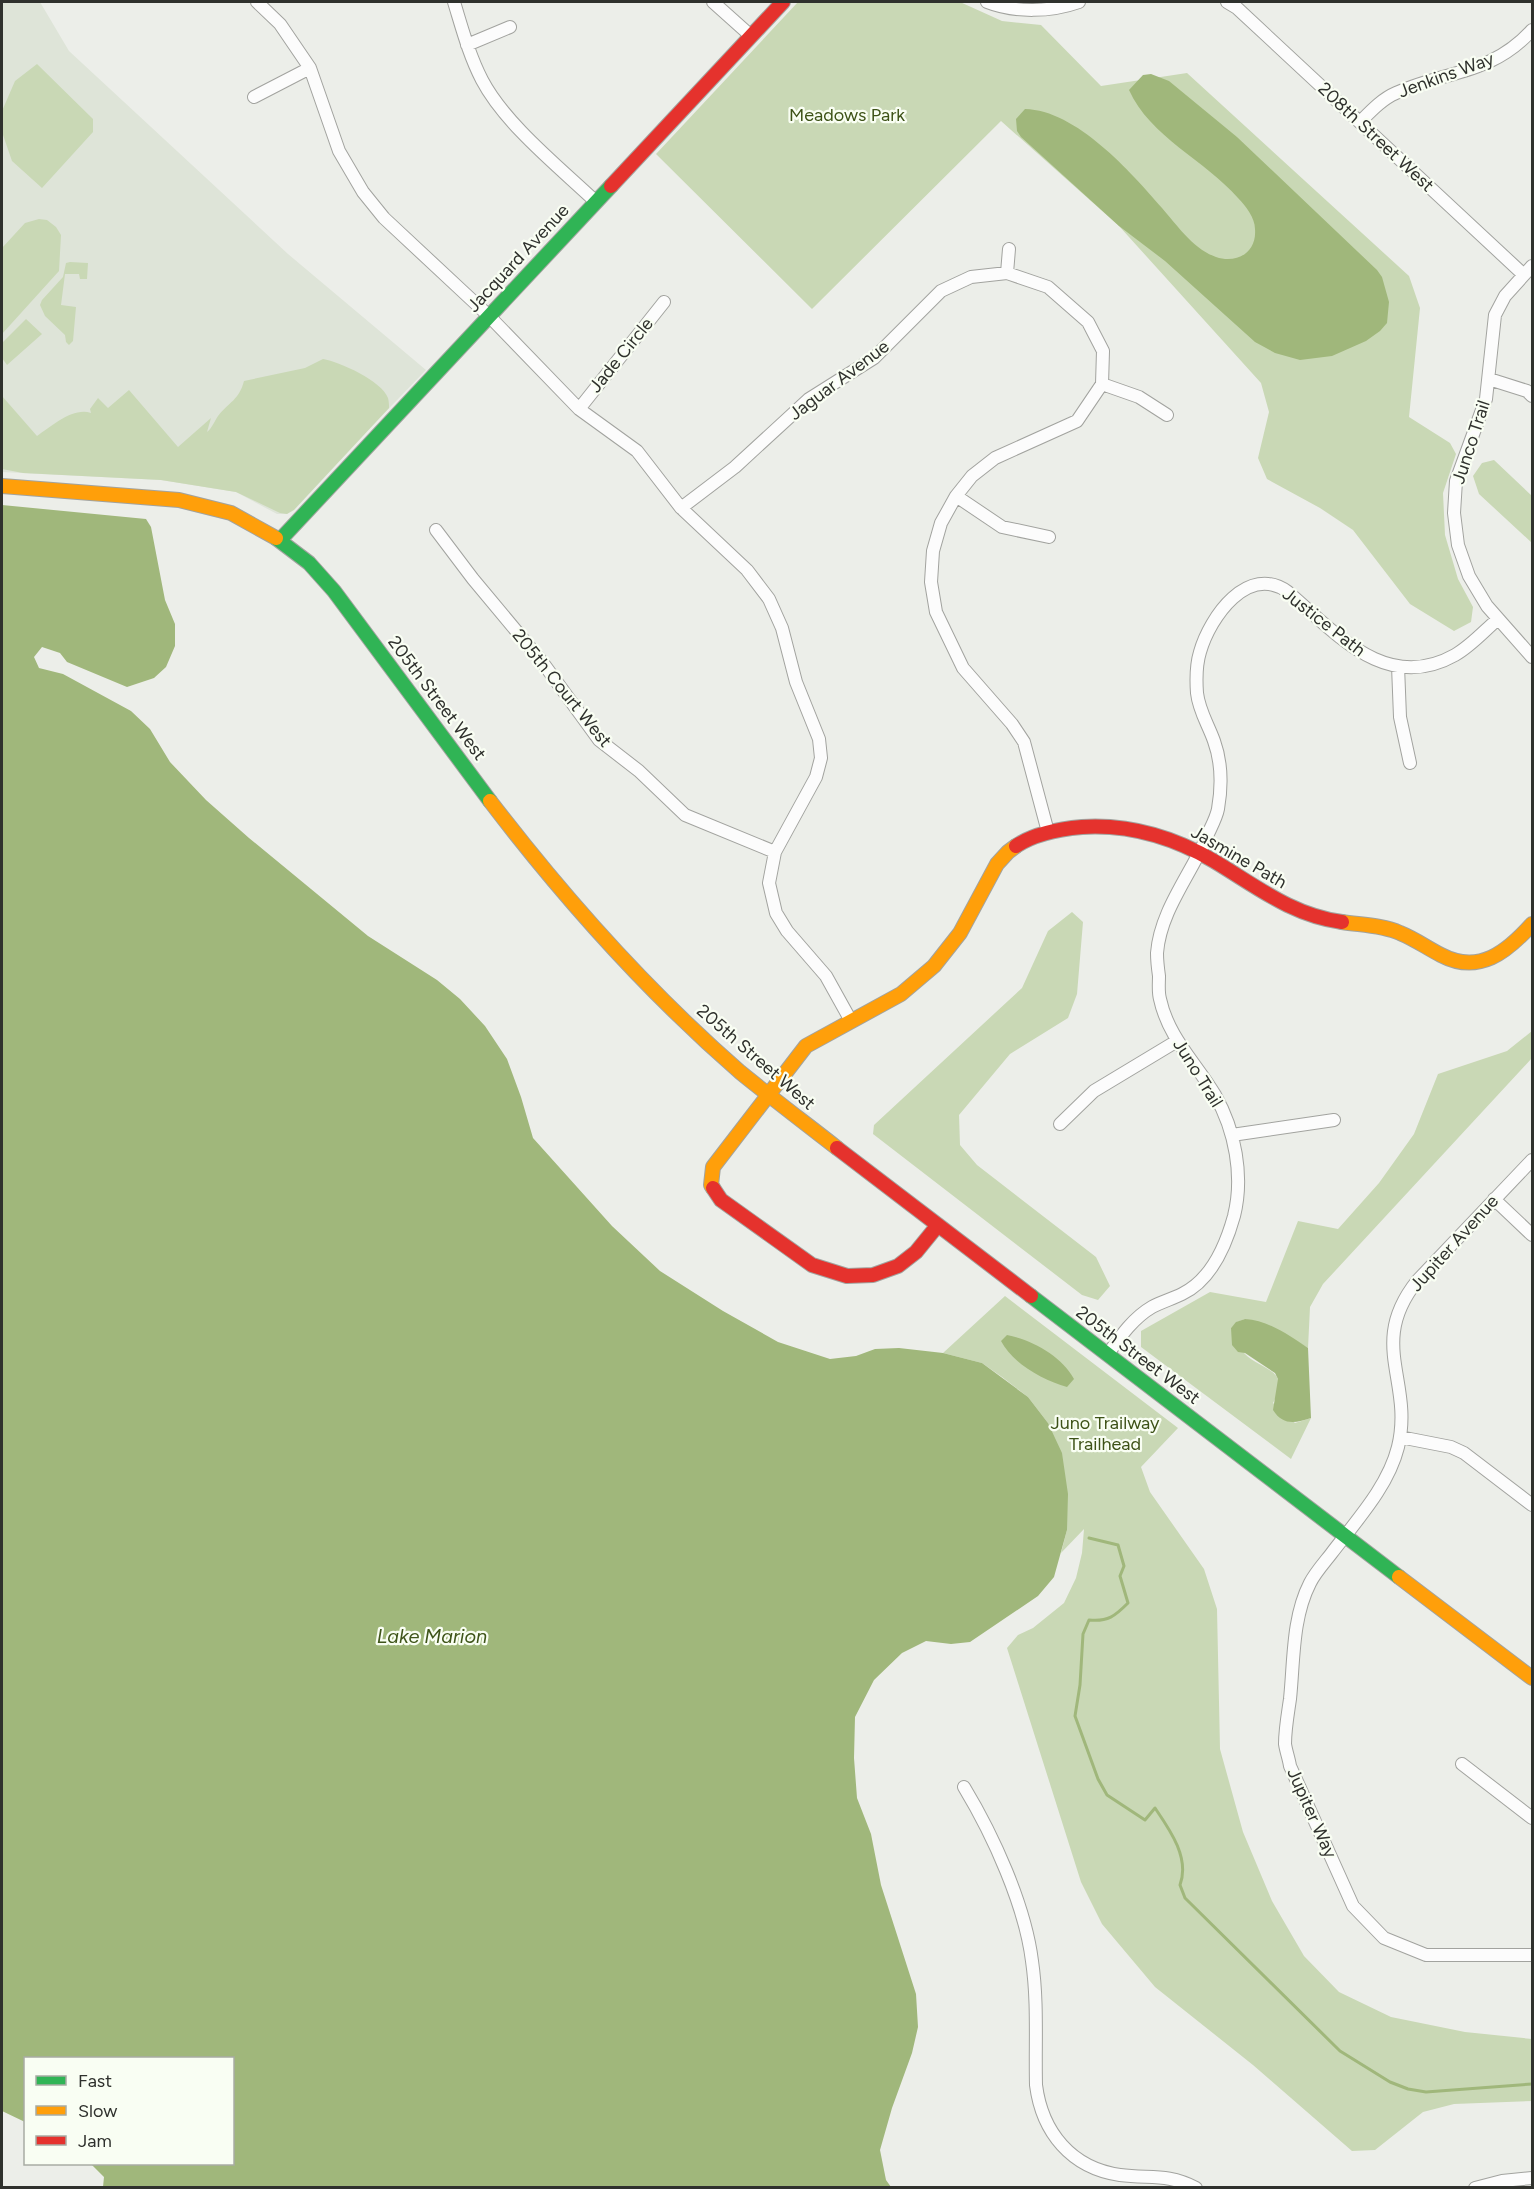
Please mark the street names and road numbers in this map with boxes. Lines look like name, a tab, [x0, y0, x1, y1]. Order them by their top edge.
street label: Jenkins Way	[1395, 47, 1497, 102]
street label: 208th Street West	[1314, 78, 1439, 196]
street label: Jacquard Avenue	[462, 199, 574, 317]
street label: Jade Circle	[584, 313, 658, 397]
street label: Jaguar Avenue	[785, 335, 894, 425]
street label: Junco Trail	[1447, 397, 1495, 487]
street label: Justice Path	[1278, 583, 1370, 661]
street label: 205th Court West	[508, 624, 616, 752]
street label: 205th Street West	[383, 632, 491, 765]
street label: Jasmine Path	[1187, 821, 1291, 893]
street label: 205th Street West	[692, 1000, 820, 1115]
street label: Juno Trail	[1168, 1035, 1228, 1111]
street label: Jupiter Avenue	[1405, 1190, 1503, 1296]
street label: 205th Street West	[1072, 1301, 1205, 1409]
street label: Jupiter Way	[1282, 1765, 1342, 1862]

